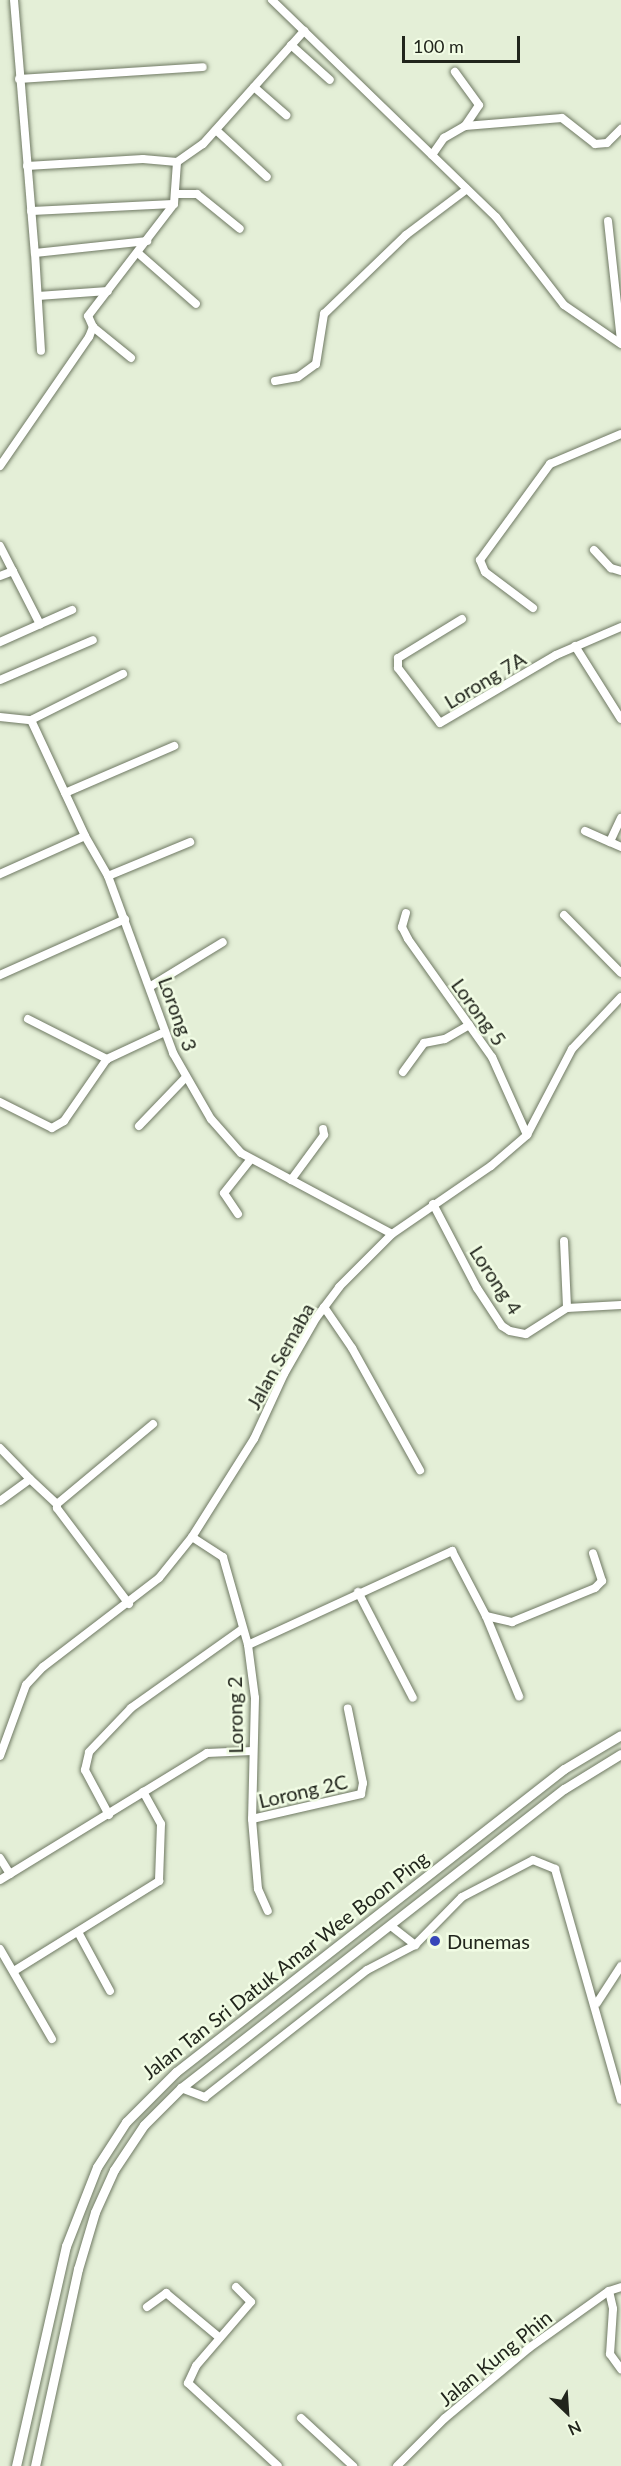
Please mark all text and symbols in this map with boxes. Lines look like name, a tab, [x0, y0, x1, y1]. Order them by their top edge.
scale bar	[405, 24, 524, 62]
text: 100 m	[413, 35, 464, 57]
street label: Lorong 7A	[440, 646, 530, 714]
street label: Lorong 3	[153, 974, 203, 1054]
street label: Lorong 5	[447, 974, 511, 1050]
street label: Lorong 4	[465, 1241, 527, 1319]
street label: Jalan Semaba	[241, 1299, 319, 1413]
street label: Lorong 2	[222, 1676, 248, 1754]
street label: Lorong 2C	[256, 1769, 350, 1813]
street label: Jalan Tan Sri Datuk Amar Wee Boon Ping	[136, 1845, 434, 2085]
place label: Dunemas	[447, 1929, 530, 1953]
marker: Dunemas	[428, 1934, 442, 1948]
street label: Jalan Kung Phin	[434, 2305, 556, 2411]
north arrow	[537, 2382, 597, 2442]
text: N	[565, 2418, 584, 2440]

